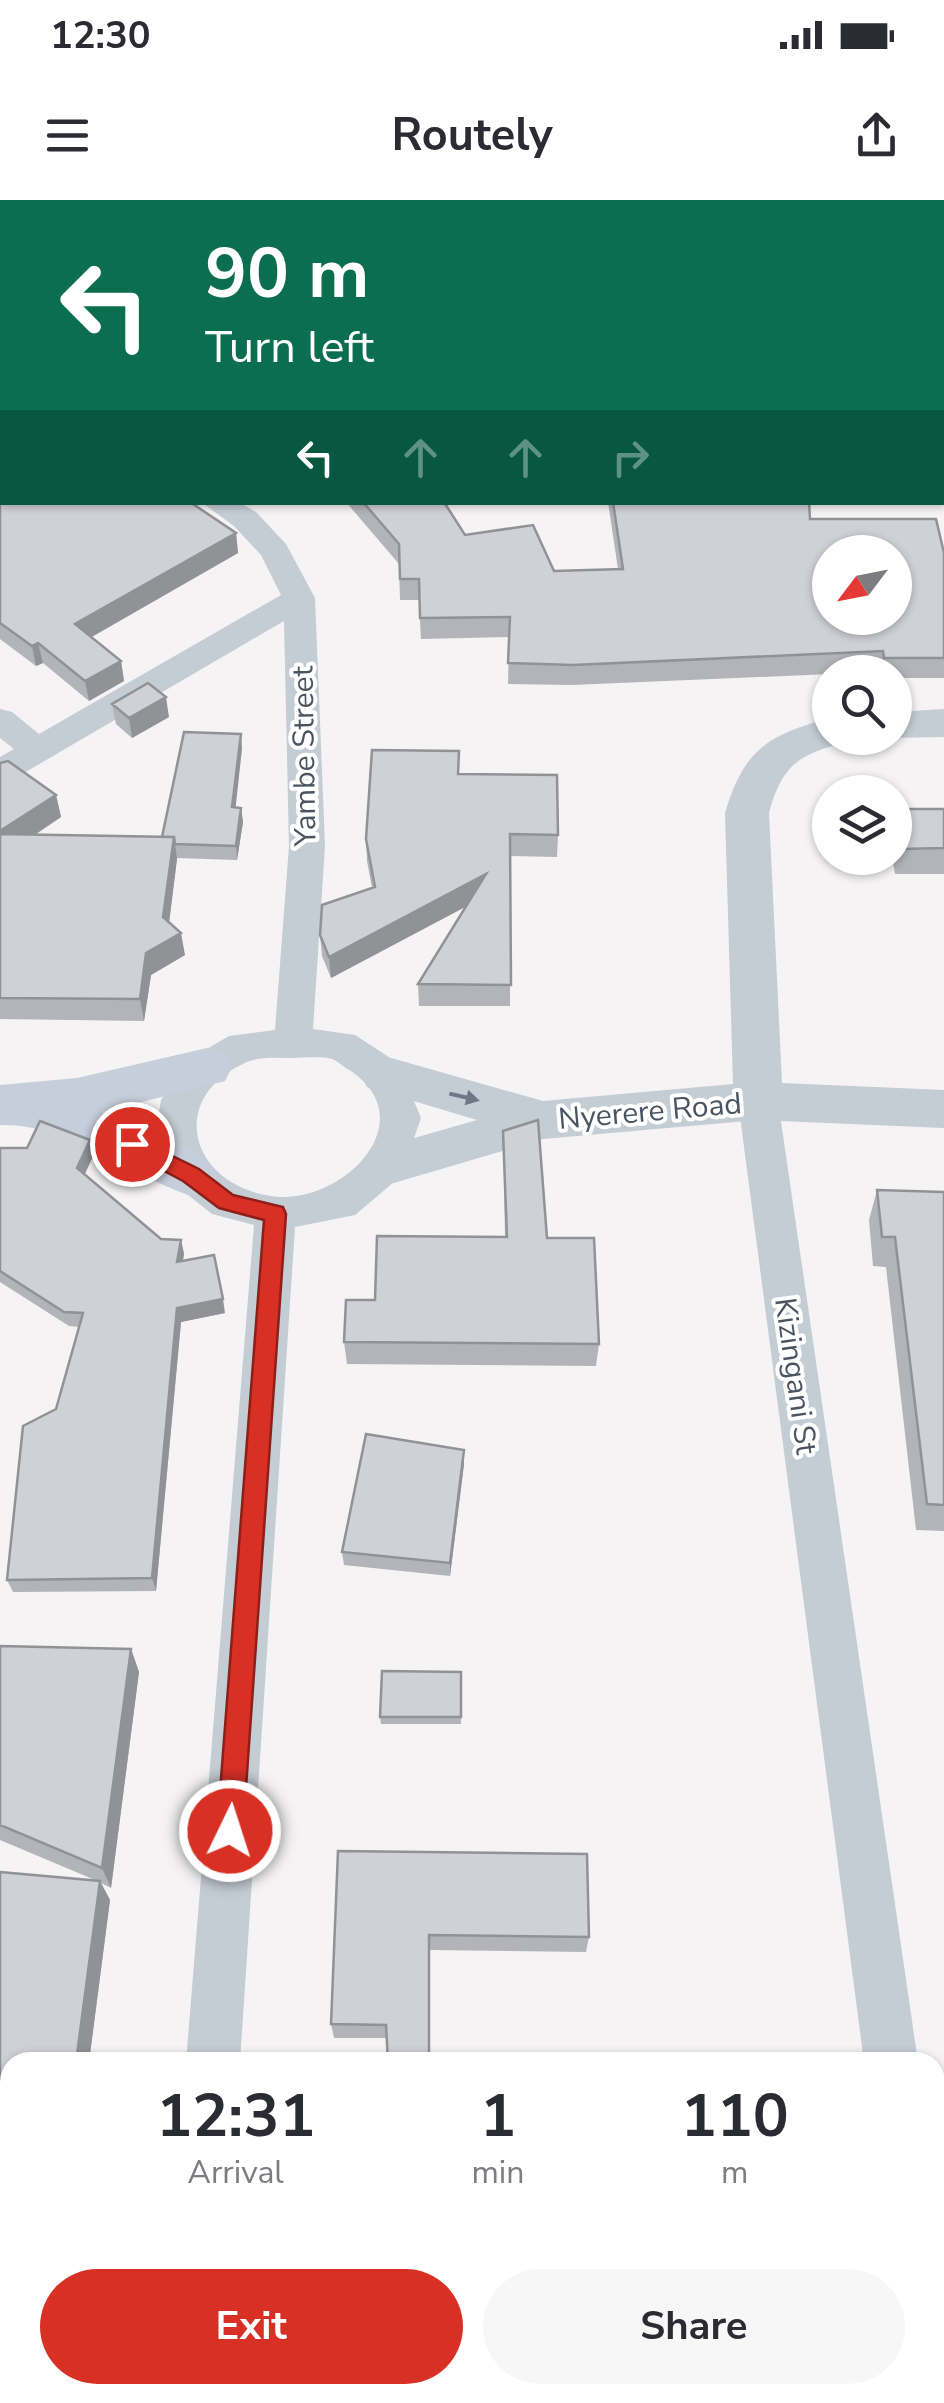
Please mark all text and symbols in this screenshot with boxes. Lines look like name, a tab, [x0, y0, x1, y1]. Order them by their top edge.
text: 12:30	[50, 10, 151, 61]
text: Routely	[391, 105, 553, 166]
icon: menu	[40, 108, 95, 163]
icon: share	[849, 108, 904, 163]
text: 90 m	[205, 226, 369, 322]
icon: left	[40, 240, 170, 370]
text: Turn left	[205, 317, 374, 378]
icon: left	[288, 430, 343, 485]
icon: ahead	[393, 430, 448, 485]
icon: ahead	[498, 430, 553, 485]
icon: right	[603, 430, 658, 485]
north arrow	[812, 535, 912, 635]
map controls	[812, 535, 912, 875]
button: search	[812, 655, 912, 755]
street label: Yambe Street	[282, 665, 327, 847]
button: layers	[812, 775, 912, 875]
street label: Nyerere Road	[557, 1083, 743, 1140]
one-way arrow	[448, 1090, 479, 1105]
pin	[90, 1102, 175, 1187]
icon: arrive	[105, 1117, 160, 1172]
street label: Kizingani St	[764, 1295, 827, 1457]
position arrow	[178, 1779, 282, 1883]
text: 12:31	[156, 2075, 315, 2157]
text: 1	[480, 2075, 516, 2157]
text: 110	[681, 2075, 789, 2157]
text: Arrival	[188, 2151, 284, 2194]
text: min	[471, 2151, 524, 2194]
text: m	[721, 2151, 748, 2194]
button: Exit	[40, 2269, 463, 2384]
button: Share	[483, 2269, 905, 2384]

